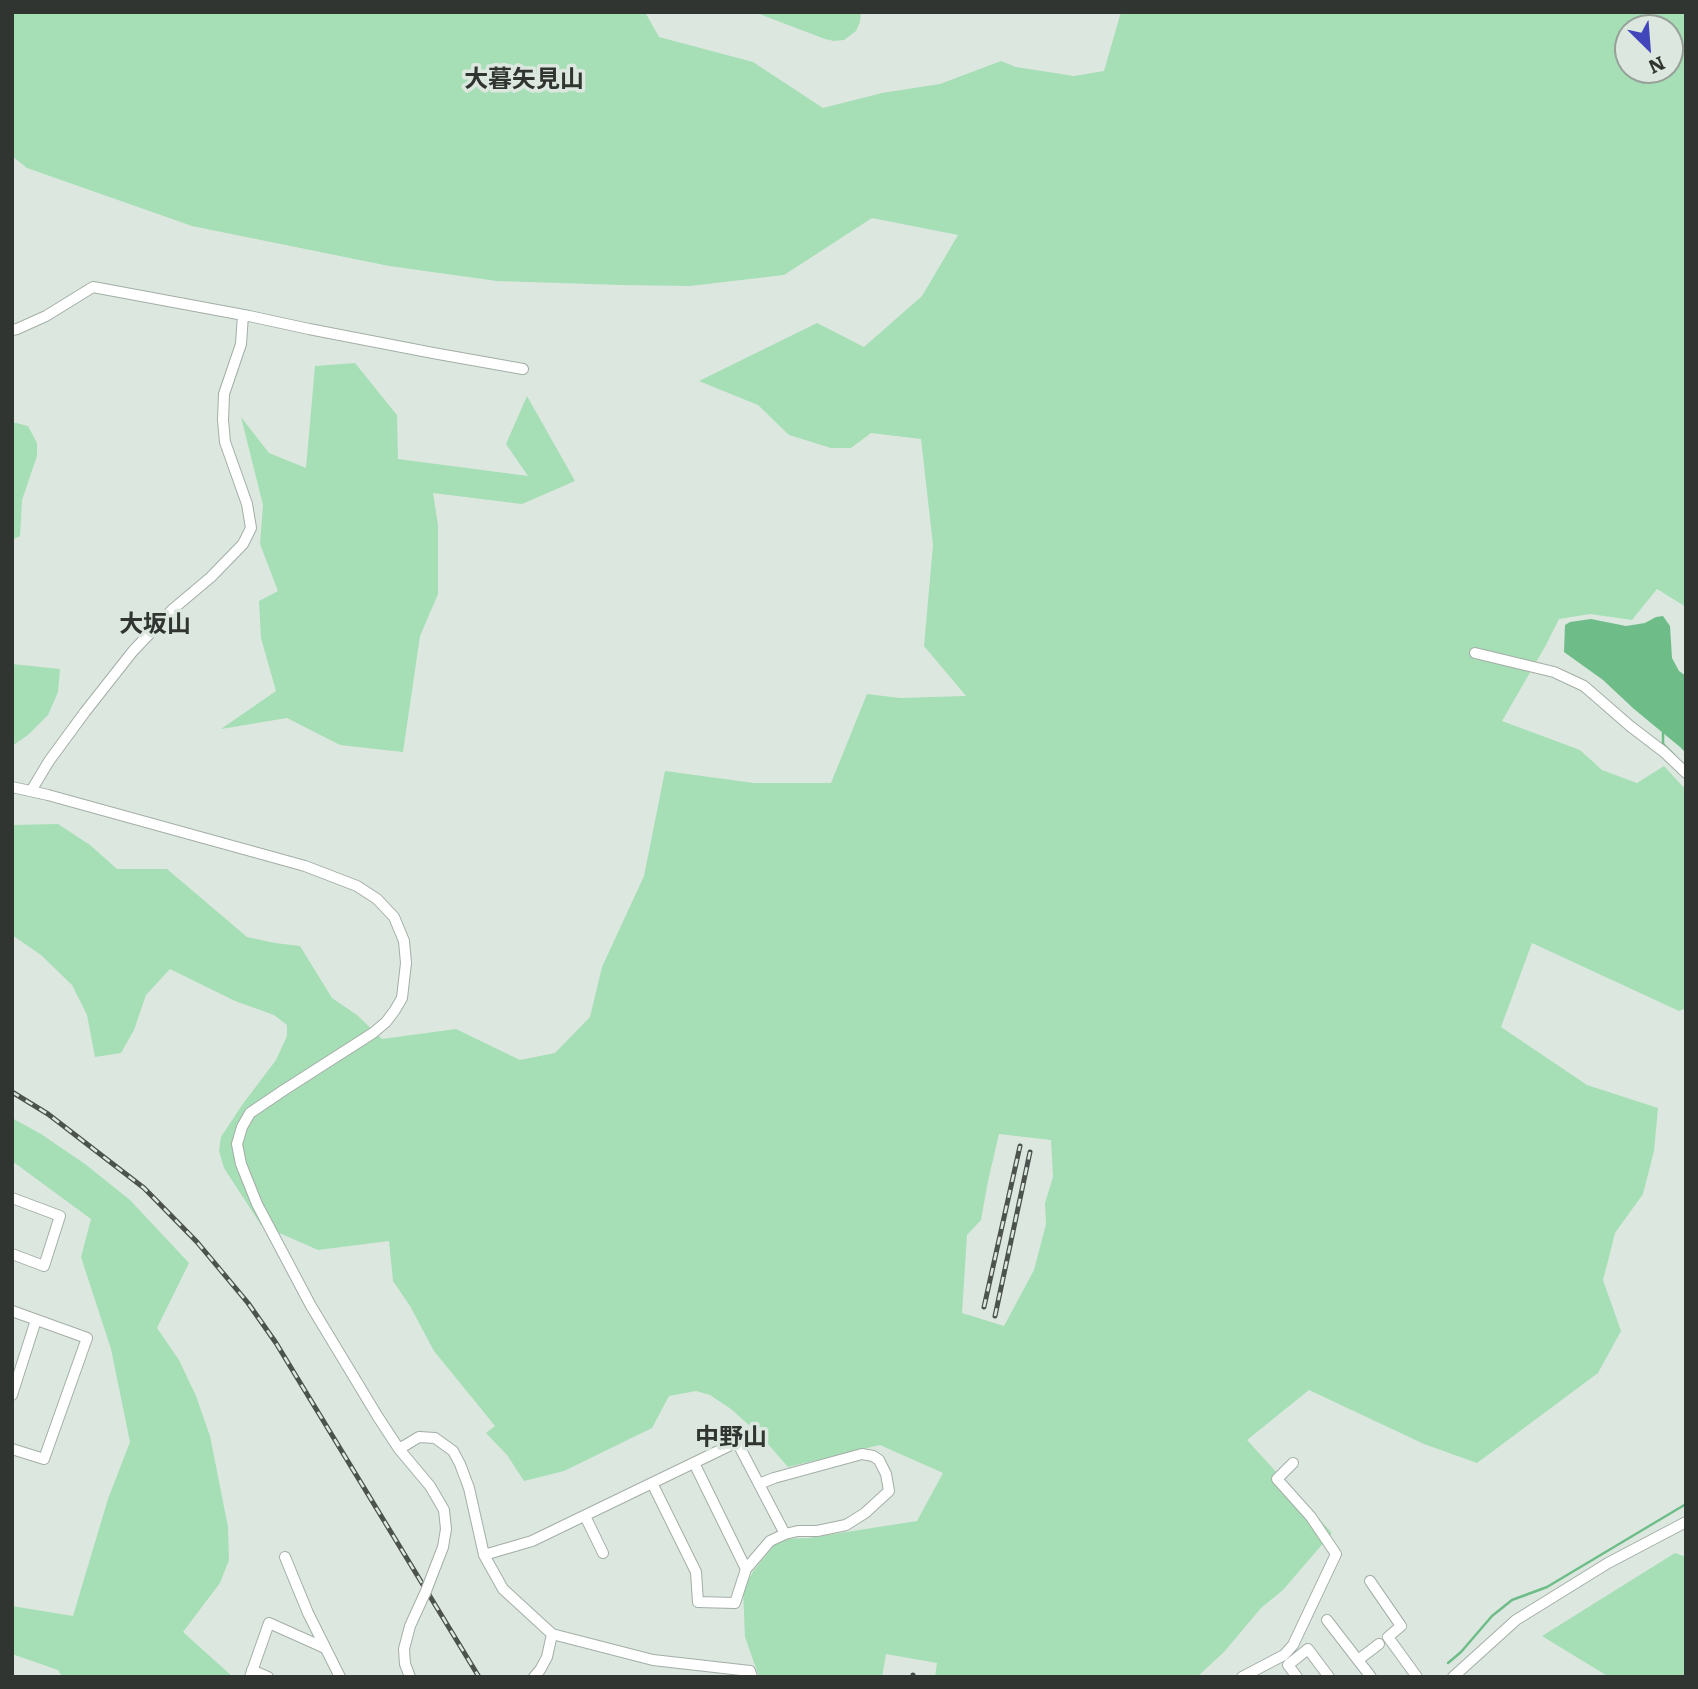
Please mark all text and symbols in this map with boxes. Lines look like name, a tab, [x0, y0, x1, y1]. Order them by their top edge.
north arrow	[1614, 14, 1684, 84]
text: N	[1644, 50, 1670, 82]
district label: 大暮矢見山	[464, 66, 584, 94]
district label: 大坂山	[119, 611, 191, 639]
district label: 中野山	[695, 1424, 767, 1452]

